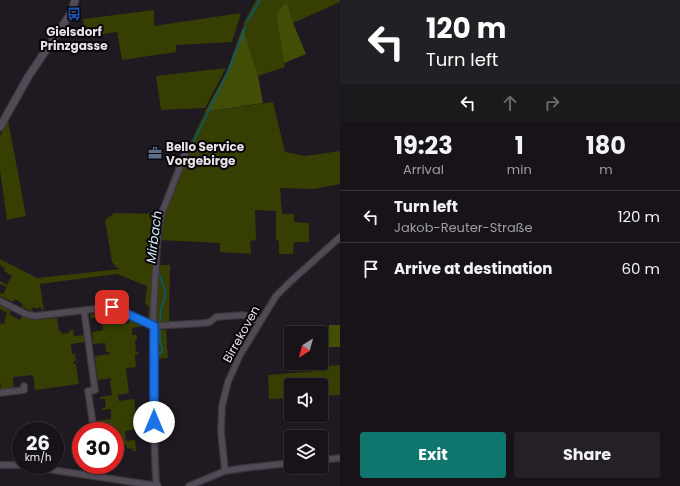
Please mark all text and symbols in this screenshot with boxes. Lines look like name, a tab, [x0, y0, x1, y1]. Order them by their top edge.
bus stop icon: Gielsdorf Prinzgasse	[66, 6, 82, 22]
text: 120 m	[426, 9, 506, 48]
icon: left	[360, 16, 412, 68]
place label: Gielsdorf Prinzgasse	[40, 23, 108, 54]
text: Turn left	[426, 47, 498, 72]
icon: left	[457, 92, 479, 114]
icon: ahead	[499, 92, 521, 114]
icon: right	[541, 92, 563, 114]
text: 19:23	[394, 129, 453, 162]
text: 1	[515, 129, 524, 162]
text: 180	[586, 129, 626, 162]
place label: Bello Service Vorgebirge	[166, 138, 245, 169]
office icon: Bello Service Vorgebirge	[147, 145, 163, 161]
text: Arrival	[403, 160, 444, 179]
text: min	[507, 160, 532, 179]
text: m	[599, 160, 613, 179]
text: Turn left	[394, 196, 458, 217]
icon: left	[360, 206, 382, 228]
text: 120 m	[618, 206, 660, 227]
water label: Mirbach	[141, 210, 167, 264]
text: Jakob-Reuter-Straße	[394, 218, 533, 237]
icon: arrive	[360, 258, 382, 280]
text: Arrive at destination	[394, 258, 552, 279]
text: 60 m	[622, 258, 660, 279]
pin	[95, 290, 129, 324]
icon: arrive	[101, 296, 123, 318]
street label: Birrekoven	[218, 303, 264, 365]
north arrow	[284, 326, 328, 370]
map controls	[284, 326, 328, 474]
button: sound	[284, 378, 328, 422]
position arrow	[133, 401, 175, 443]
speed limit sign: 30	[72, 422, 124, 474]
text: 26	[26, 429, 50, 457]
button: layers	[284, 430, 328, 474]
button: Exit	[360, 432, 506, 478]
button: Share	[514, 432, 660, 478]
text: km/h	[25, 450, 51, 465]

